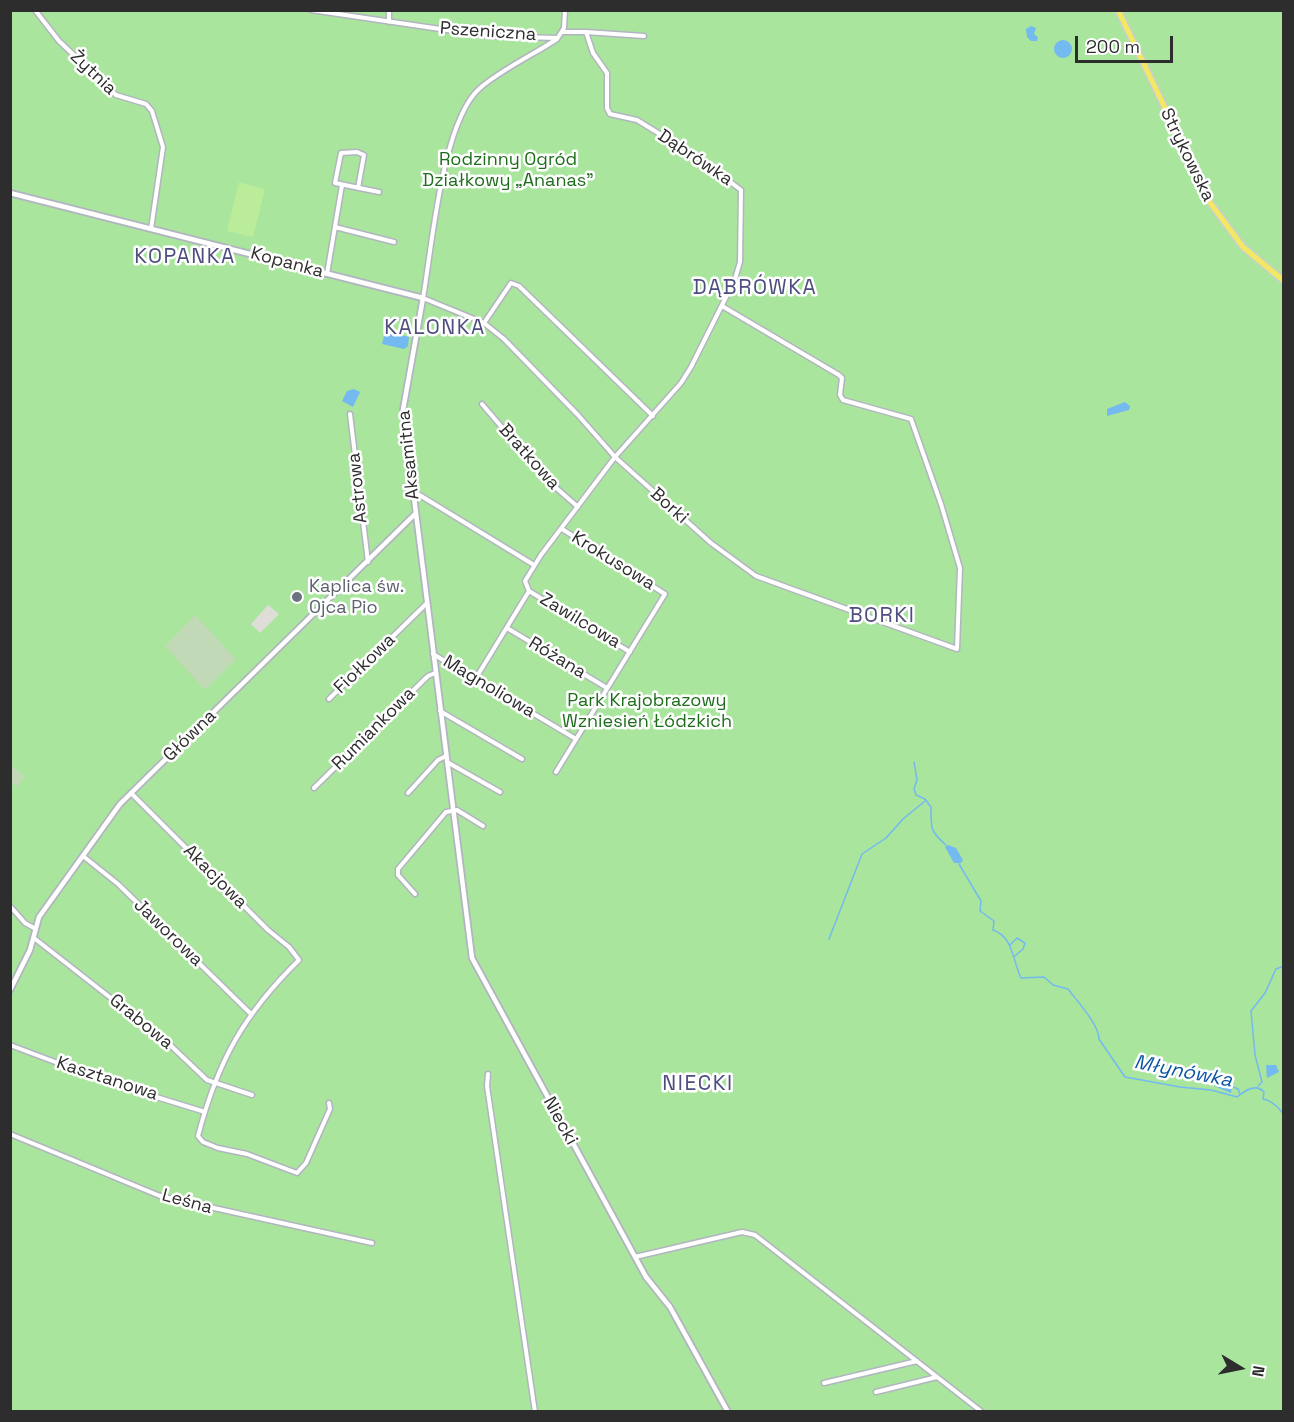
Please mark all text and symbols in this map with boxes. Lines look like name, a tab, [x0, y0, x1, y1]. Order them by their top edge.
street label: Pszeniczna	[439, 18, 537, 46]
scale bar	[1078, 24, 1176, 62]
text: 200 m	[1086, 35, 1140, 58]
street label: Żytnia	[65, 46, 121, 100]
street label: Strykowska	[1155, 105, 1219, 205]
street label: Dąbrówka	[654, 125, 736, 191]
park label: Rodzinny Ogród Działkowy „Ananas”	[422, 149, 594, 192]
street label: Kopanka	[248, 243, 326, 283]
district label: KOPANKA	[134, 244, 236, 270]
district label: DĄBRÓWKA	[693, 275, 817, 301]
district label: KALONKA	[384, 315, 486, 341]
street label: Aksamitna	[394, 409, 424, 501]
street label: Bratkowa	[494, 420, 564, 494]
street label: Astrowa	[344, 452, 372, 524]
street label: Borki	[645, 483, 693, 529]
street label: Krokusowa	[567, 527, 659, 595]
place label: Kaplica św. Ojca Pio	[309, 576, 404, 618]
street label: Zawilcowa	[536, 589, 624, 653]
marker: Kaplica św. Ojca Pio	[290, 590, 304, 604]
district label: BORKI	[849, 603, 915, 629]
street label: Fiołkowa	[330, 630, 400, 698]
street label: Różana	[524, 632, 590, 684]
street label: Magnoliowa	[439, 651, 539, 723]
street label: Rumiankowa	[328, 683, 420, 775]
park label: Park Krajobrazowy Wzniesień Łódzkich	[562, 690, 732, 732]
street label: Główna	[159, 706, 221, 766]
street label: Akacjowa	[178, 840, 252, 914]
street label: Jaworowa	[129, 895, 207, 971]
street label: Grabowa	[105, 990, 177, 1054]
water label: Młynówka	[1132, 1051, 1234, 1093]
street label: Kasztanowa	[54, 1052, 160, 1106]
district label: NIECKI	[662, 1071, 734, 1097]
street label: Niecki	[538, 1093, 582, 1149]
street label: Leśna	[159, 1185, 215, 1219]
north arrow	[1210, 1338, 1270, 1398]
text: N	[1247, 1364, 1269, 1378]

